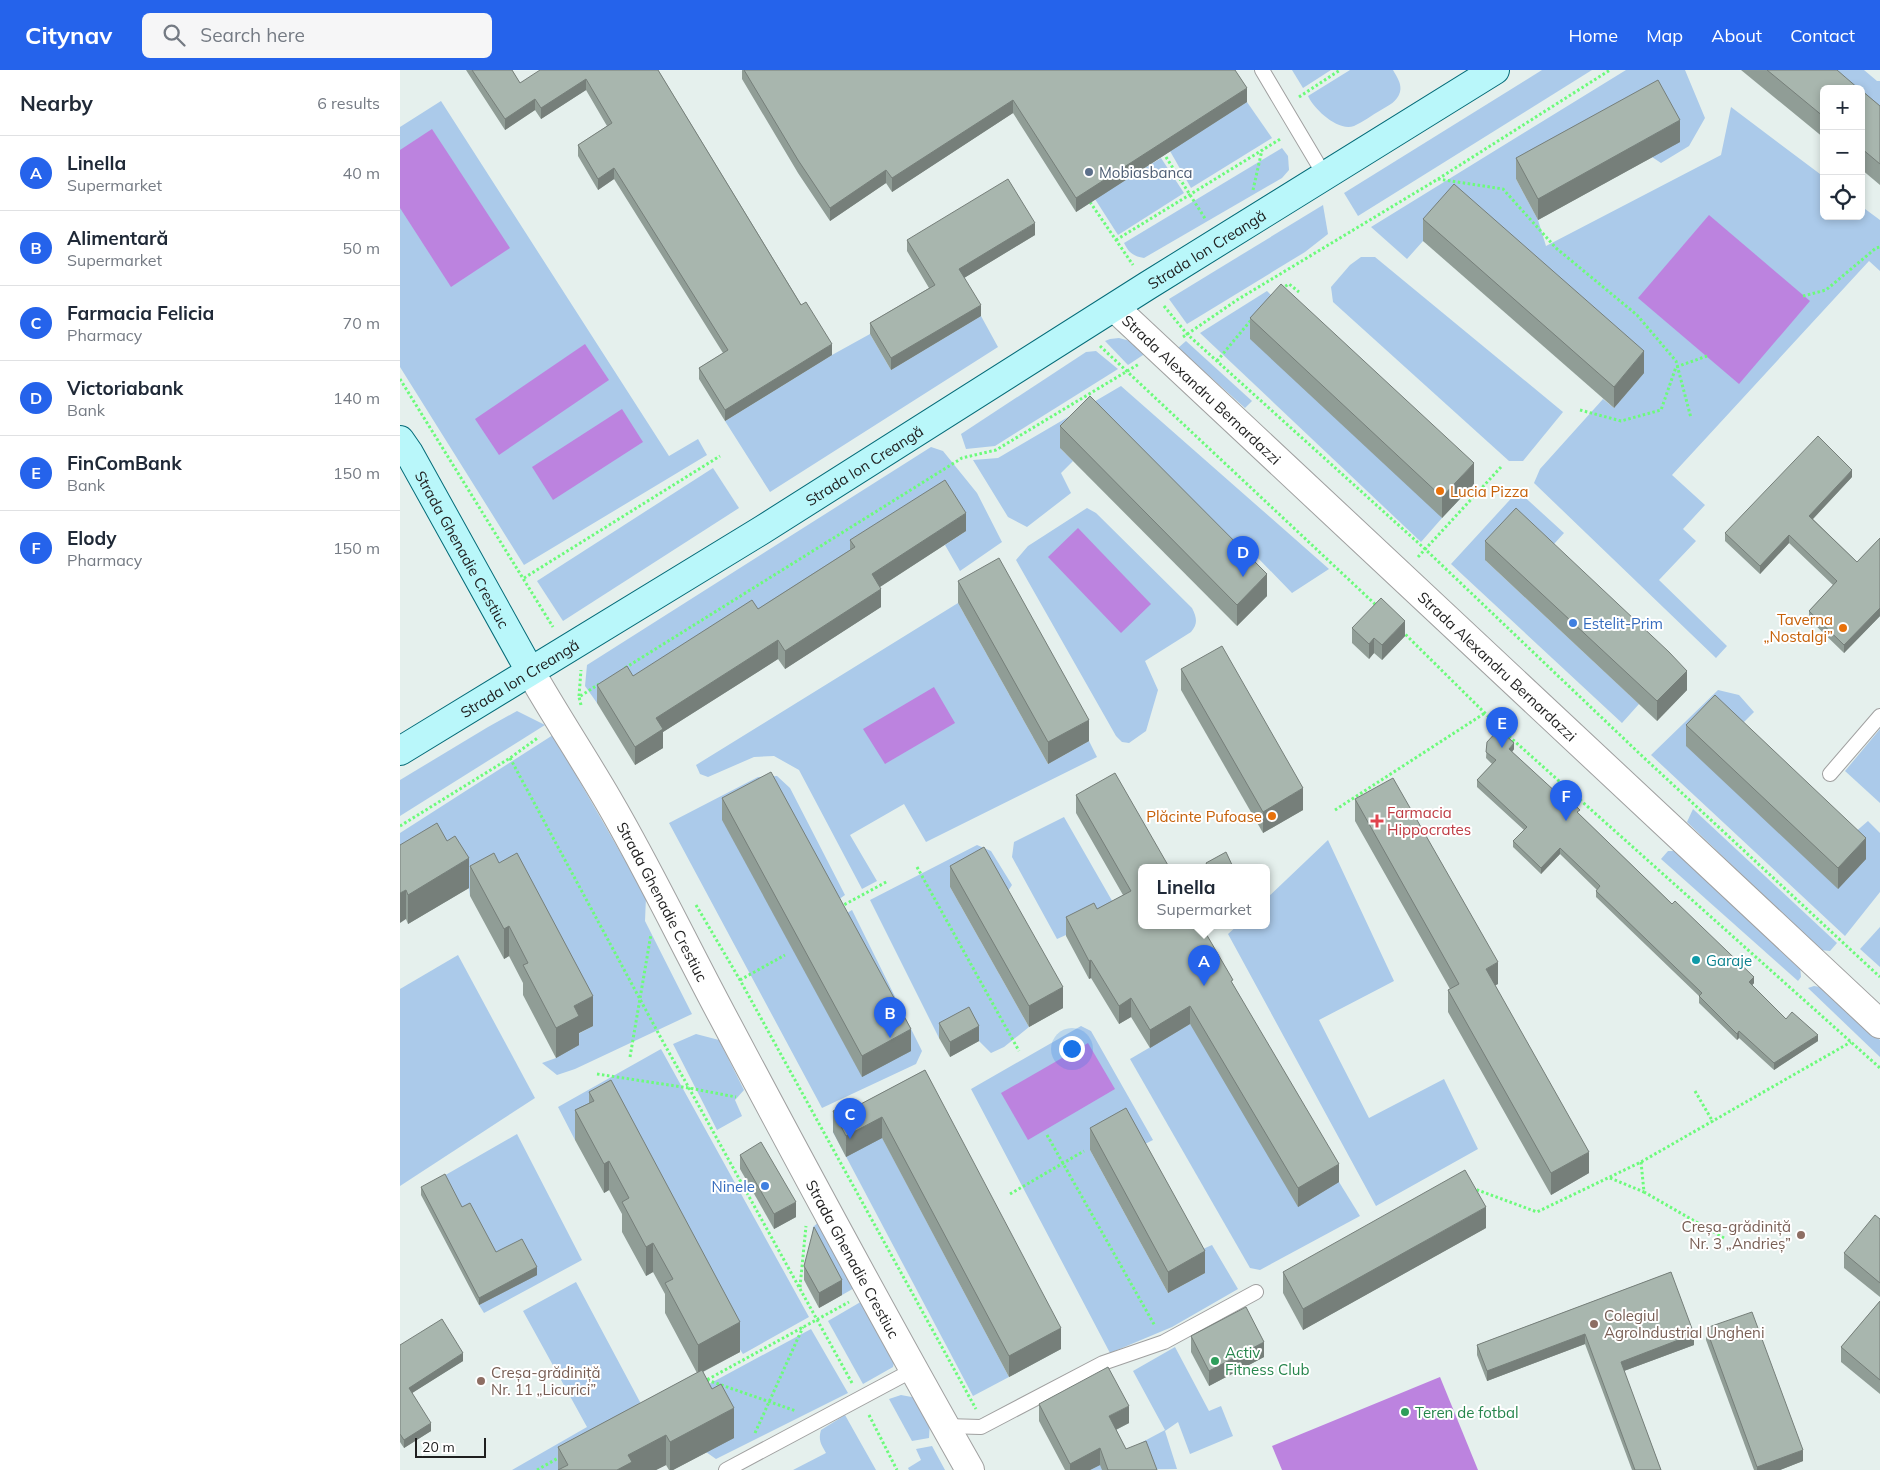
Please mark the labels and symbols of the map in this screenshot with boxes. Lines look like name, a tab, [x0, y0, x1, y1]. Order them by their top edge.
place label: Mobiasbanca	[1099, 163, 1193, 182]
marker: Mobiasbanca	[1083, 166, 1095, 178]
street label: Strada Ion Creangă	[1144, 205, 1269, 293]
street label: Strada Alexandru Bernardazzi	[1118, 310, 1285, 468]
street label: Strada Ion Creangă	[802, 421, 927, 510]
street label: Strada Ghenadie Crestiuc	[411, 467, 514, 632]
place label: Lucia Pizza	[1450, 482, 1528, 501]
marker: Lucia Pizza	[1434, 485, 1446, 497]
pin: D	[1227, 536, 1259, 577]
street label: Strada Alexandru Bernardazzi	[1414, 587, 1581, 745]
place label: Taverna „Nostalgi”	[1764, 610, 1833, 646]
place label: Estelit-Prim	[1583, 614, 1663, 633]
marker: Estelit-Prim	[1567, 617, 1579, 629]
marker: Taverna „Nostalgi”	[1837, 622, 1849, 634]
street label: Strada Ion Creangă	[457, 635, 582, 722]
pin: E	[1486, 707, 1518, 748]
pin: F	[1550, 780, 1582, 821]
place label: Farmacia Hippocrates	[1387, 803, 1471, 839]
place label: Plăcinte Pufoase	[1146, 807, 1262, 826]
marker: Plăcinte Pufoase	[1266, 810, 1278, 822]
marker: Farmacia Hippocrates	[1371, 815, 1383, 827]
street label: Strada Ghenadie Crestiuc	[613, 818, 712, 985]
pin: A	[1188, 945, 1220, 986]
place label: Garaje	[1706, 951, 1752, 970]
marker: Garaje	[1690, 954, 1702, 966]
pin: B	[874, 997, 906, 1038]
your location	[1059, 1036, 1085, 1062]
pin: C	[834, 1098, 866, 1139]
place label: Ninele	[712, 1177, 755, 1196]
street label: Strada Ghenadie Crestiuc	[802, 1177, 904, 1341]
marker: Ninele	[759, 1180, 771, 1192]
place label: Creșa-grădiniță Nr. 3 „Andrieș”	[1681, 1217, 1791, 1253]
marker: Creșa-grădiniță Nr. 3 „Andrieș”	[1795, 1229, 1807, 1241]
place label: Colegiul AgroIndustrial Ungheni	[1604, 1306, 1764, 1342]
marker: Colegiul AgroIndustrial Ungheni	[1588, 1318, 1600, 1330]
place label: Activ Fitness Club	[1225, 1343, 1309, 1379]
marker: Activ Fitness Club	[1209, 1355, 1221, 1367]
place label: Creșa-grădiniță Nr. 11 „Licurici”	[491, 1363, 601, 1399]
marker: Creșa-grădiniță Nr. 11 „Licurici”	[475, 1375, 487, 1387]
place label: Teren de fotbal	[1415, 1403, 1519, 1422]
marker: Teren de fotbal	[1399, 1406, 1411, 1418]
scale bar	[415, 1435, 486, 1458]

